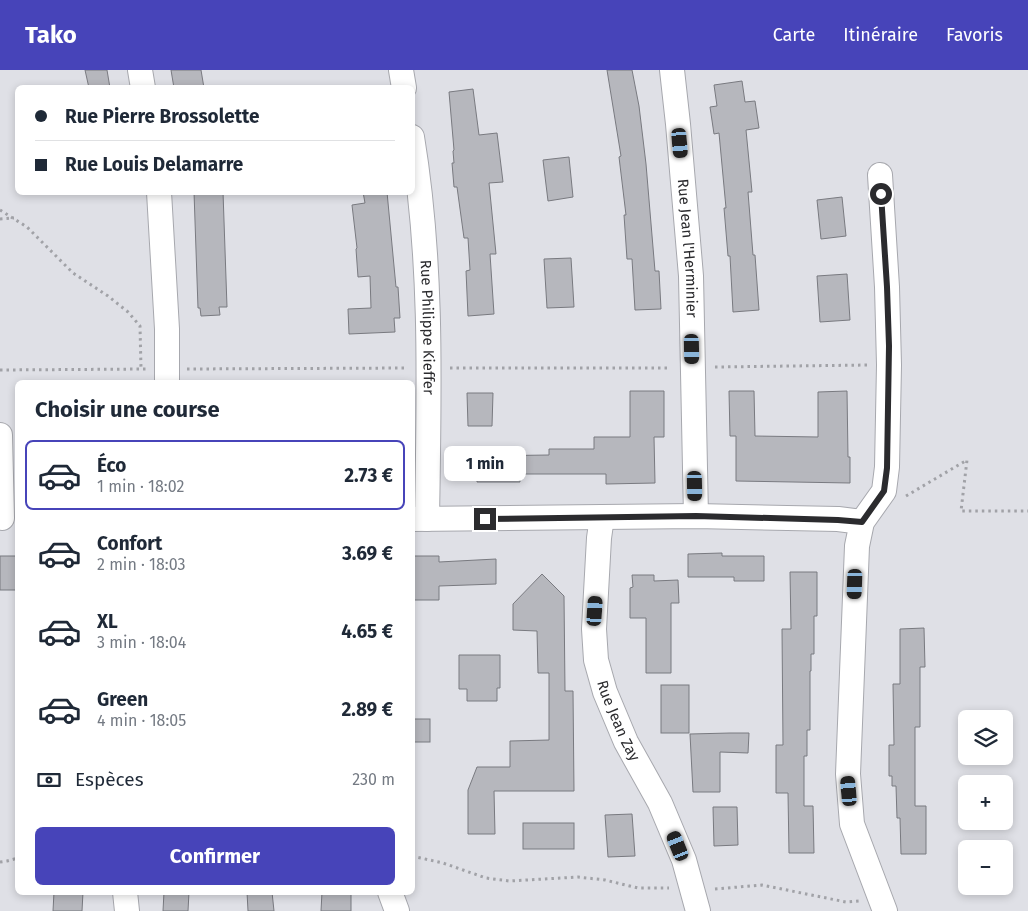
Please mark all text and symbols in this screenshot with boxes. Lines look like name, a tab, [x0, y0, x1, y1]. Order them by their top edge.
text: Tako	[25, 21, 77, 49]
text: Carte	[773, 24, 815, 46]
text: Itinéraire	[843, 24, 918, 46]
text: Favoris	[946, 24, 1003, 46]
text: Rue Pierre Brossolette	[65, 105, 260, 128]
car	[671, 127, 688, 159]
text: Rue Louis Delamarre	[65, 153, 243, 176]
street label: Rue Jean l'Herminier	[674, 178, 701, 318]
route start	[870, 183, 892, 205]
street label: Rue Philippe Kieffer	[416, 259, 438, 395]
car	[684, 334, 699, 364]
text: Choisir une course	[35, 396, 220, 423]
callout: 1 min	[444, 446, 526, 482]
icon: car	[37, 453, 82, 498]
text: Éco	[97, 454, 126, 477]
text: 1 min	[466, 454, 504, 473]
text: 2.73 €	[344, 464, 393, 487]
car	[687, 471, 702, 501]
text: 1 min · 18:02	[97, 477, 184, 496]
route end	[474, 508, 496, 530]
icon: car	[37, 531, 82, 576]
text: Confort	[97, 532, 162, 555]
text: 3.69 €	[342, 542, 393, 565]
text: 2 min · 18:03	[97, 555, 185, 574]
car	[846, 569, 863, 599]
car	[586, 596, 603, 626]
icon: car	[37, 609, 82, 654]
text: XL	[97, 610, 118, 633]
text: 4.65 €	[341, 620, 393, 643]
text: 3 min · 18:04	[97, 633, 186, 652]
street label: Rue Jean Zay	[593, 678, 644, 765]
icon: car	[37, 687, 82, 732]
text: Green	[97, 688, 148, 711]
text: 2.89 €	[342, 698, 393, 721]
map controls	[958, 710, 1013, 895]
button: layers	[958, 710, 1013, 765]
text: 4 min · 18:05	[97, 711, 186, 730]
icon: cash	[35, 766, 63, 794]
text: Espèces	[75, 768, 144, 791]
text: 230 m	[352, 770, 395, 789]
car	[840, 775, 857, 807]
button: +	[958, 775, 1013, 830]
button: Confirmer	[35, 827, 395, 885]
car	[665, 829, 690, 863]
button: −	[958, 840, 1013, 895]

